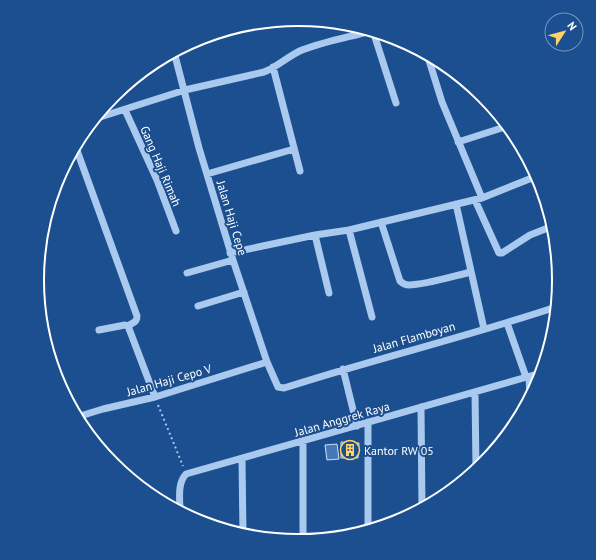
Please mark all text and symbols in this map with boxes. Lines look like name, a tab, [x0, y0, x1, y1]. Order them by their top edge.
north arrow	[544, 12, 584, 52]
text: N	[564, 19, 580, 33]
street label: Gang Haji Rimah	[137, 124, 185, 208]
street label: Jalan Haji Cepe	[213, 178, 250, 257]
street label: Jalan Flamboyan	[370, 318, 457, 356]
street label: Jalan Haji Cepo V	[124, 361, 213, 400]
street label: Jalan Anggrek Raya	[292, 398, 391, 440]
building icon: Kantor RW 05	[339, 439, 361, 461]
place label: Kantor RW 05	[364, 443, 434, 458]

